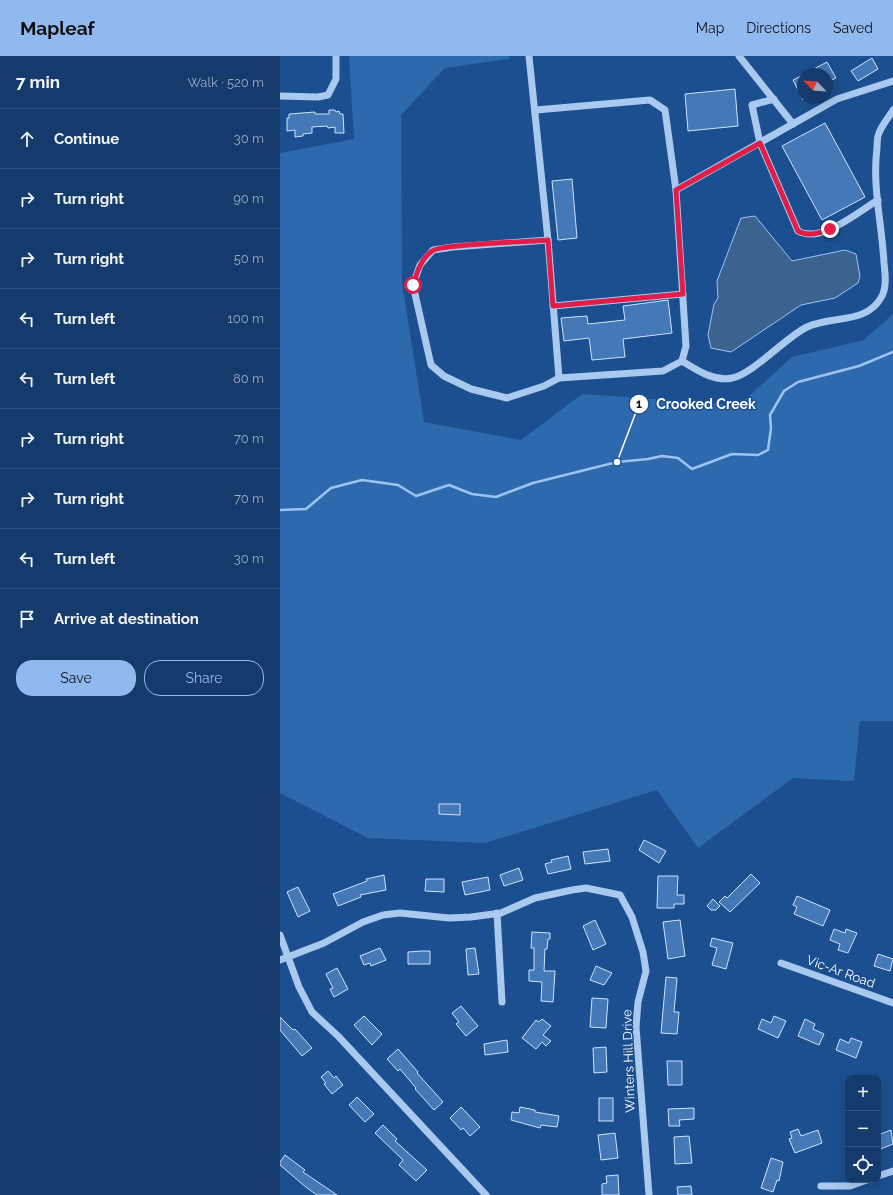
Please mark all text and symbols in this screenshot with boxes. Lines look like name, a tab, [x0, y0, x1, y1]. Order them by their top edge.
text: Mapleaf	[20, 17, 95, 39]
text: Map	[696, 20, 724, 36]
text: Directions	[746, 20, 811, 36]
text: Saved	[833, 20, 873, 36]
north arrow	[797, 68, 833, 104]
text: 7 min	[16, 72, 60, 92]
text: Walk · 520 m	[187, 75, 264, 90]
icon: ahead	[16, 128, 38, 150]
text: Continue	[54, 130, 119, 148]
text: 30 m	[234, 131, 264, 146]
icon: right	[16, 188, 38, 210]
text: Turn right	[54, 190, 124, 208]
text: 90 m	[233, 191, 264, 206]
route end	[821, 220, 839, 238]
icon: right	[16, 248, 38, 270]
text: Turn right	[54, 250, 124, 268]
text: 50 m	[234, 251, 264, 266]
route start	[404, 276, 422, 294]
icon: left	[16, 308, 38, 330]
text: Turn left	[54, 310, 115, 328]
text: 100 m	[227, 311, 264, 326]
icon: left	[16, 368, 38, 390]
text: Turn left	[54, 370, 115, 388]
text: 80 m	[233, 371, 264, 386]
callout: Crooked Creek	[629, 391, 764, 417]
text: Crooked Creek	[656, 396, 756, 412]
text: 1	[636, 397, 642, 411]
icon: right	[16, 428, 38, 450]
text: Turn right	[54, 430, 124, 448]
text: 70 m	[234, 431, 264, 446]
icon: right	[16, 488, 38, 510]
text: Turn right	[54, 490, 124, 508]
text: 70 m	[234, 491, 264, 506]
icon: left	[16, 548, 38, 570]
text: Turn left	[54, 550, 115, 568]
text: 30 m	[234, 551, 264, 566]
icon: arrive	[16, 608, 38, 630]
text: Arrive at destination	[54, 610, 199, 628]
button: Save	[16, 660, 136, 696]
button: Share	[144, 660, 264, 696]
street label: Vic-Ar Road	[805, 952, 877, 991]
street label: Winters Hill Drive	[619, 1009, 638, 1113]
map controls	[845, 1075, 881, 1183]
button: +	[845, 1075, 881, 1111]
button: −	[845, 1111, 881, 1147]
button: locate	[845, 1147, 881, 1183]

